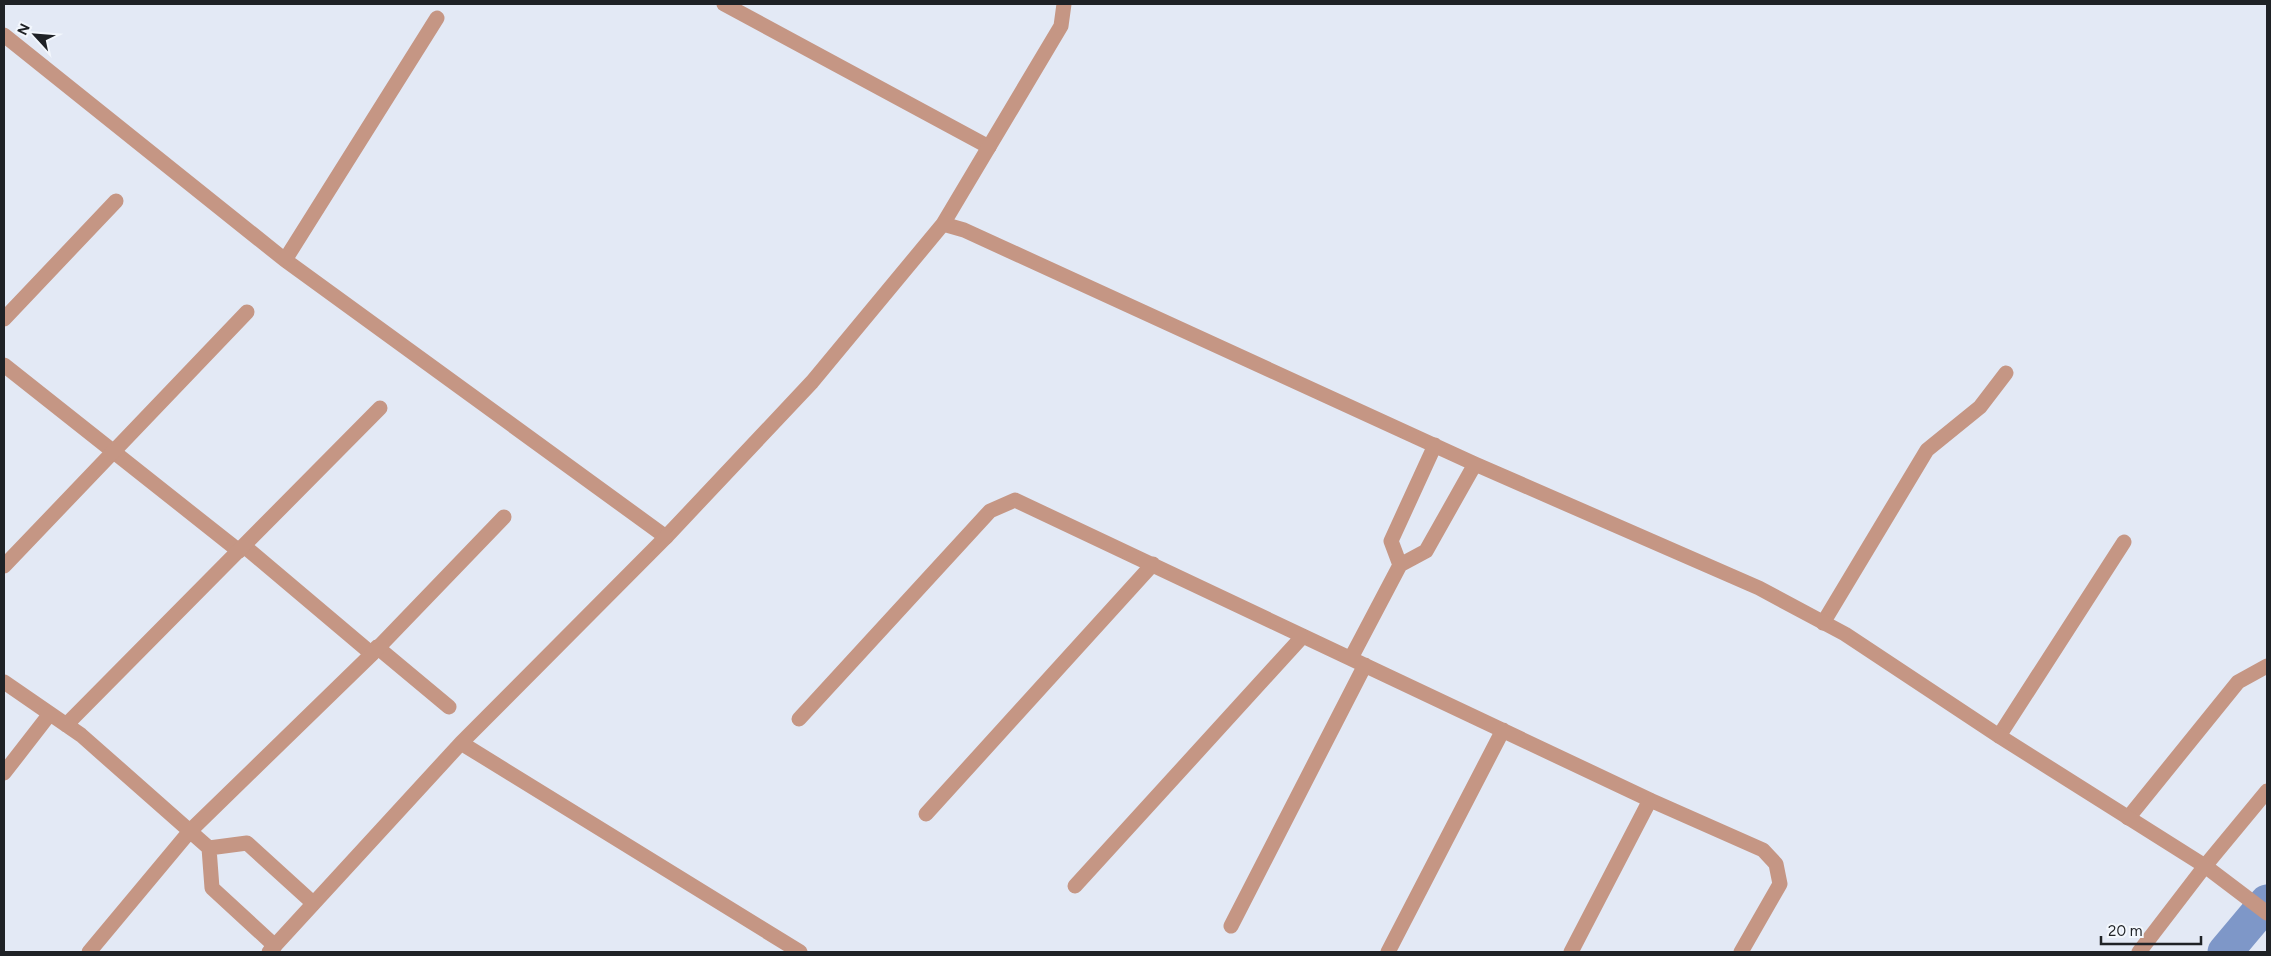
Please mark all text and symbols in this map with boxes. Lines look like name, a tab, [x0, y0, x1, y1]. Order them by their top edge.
north arrow	[10, 10, 60, 60]
text: N	[14, 21, 34, 38]
scale bar	[2101, 914, 2201, 946]
text: 20 m	[2108, 922, 2142, 940]

